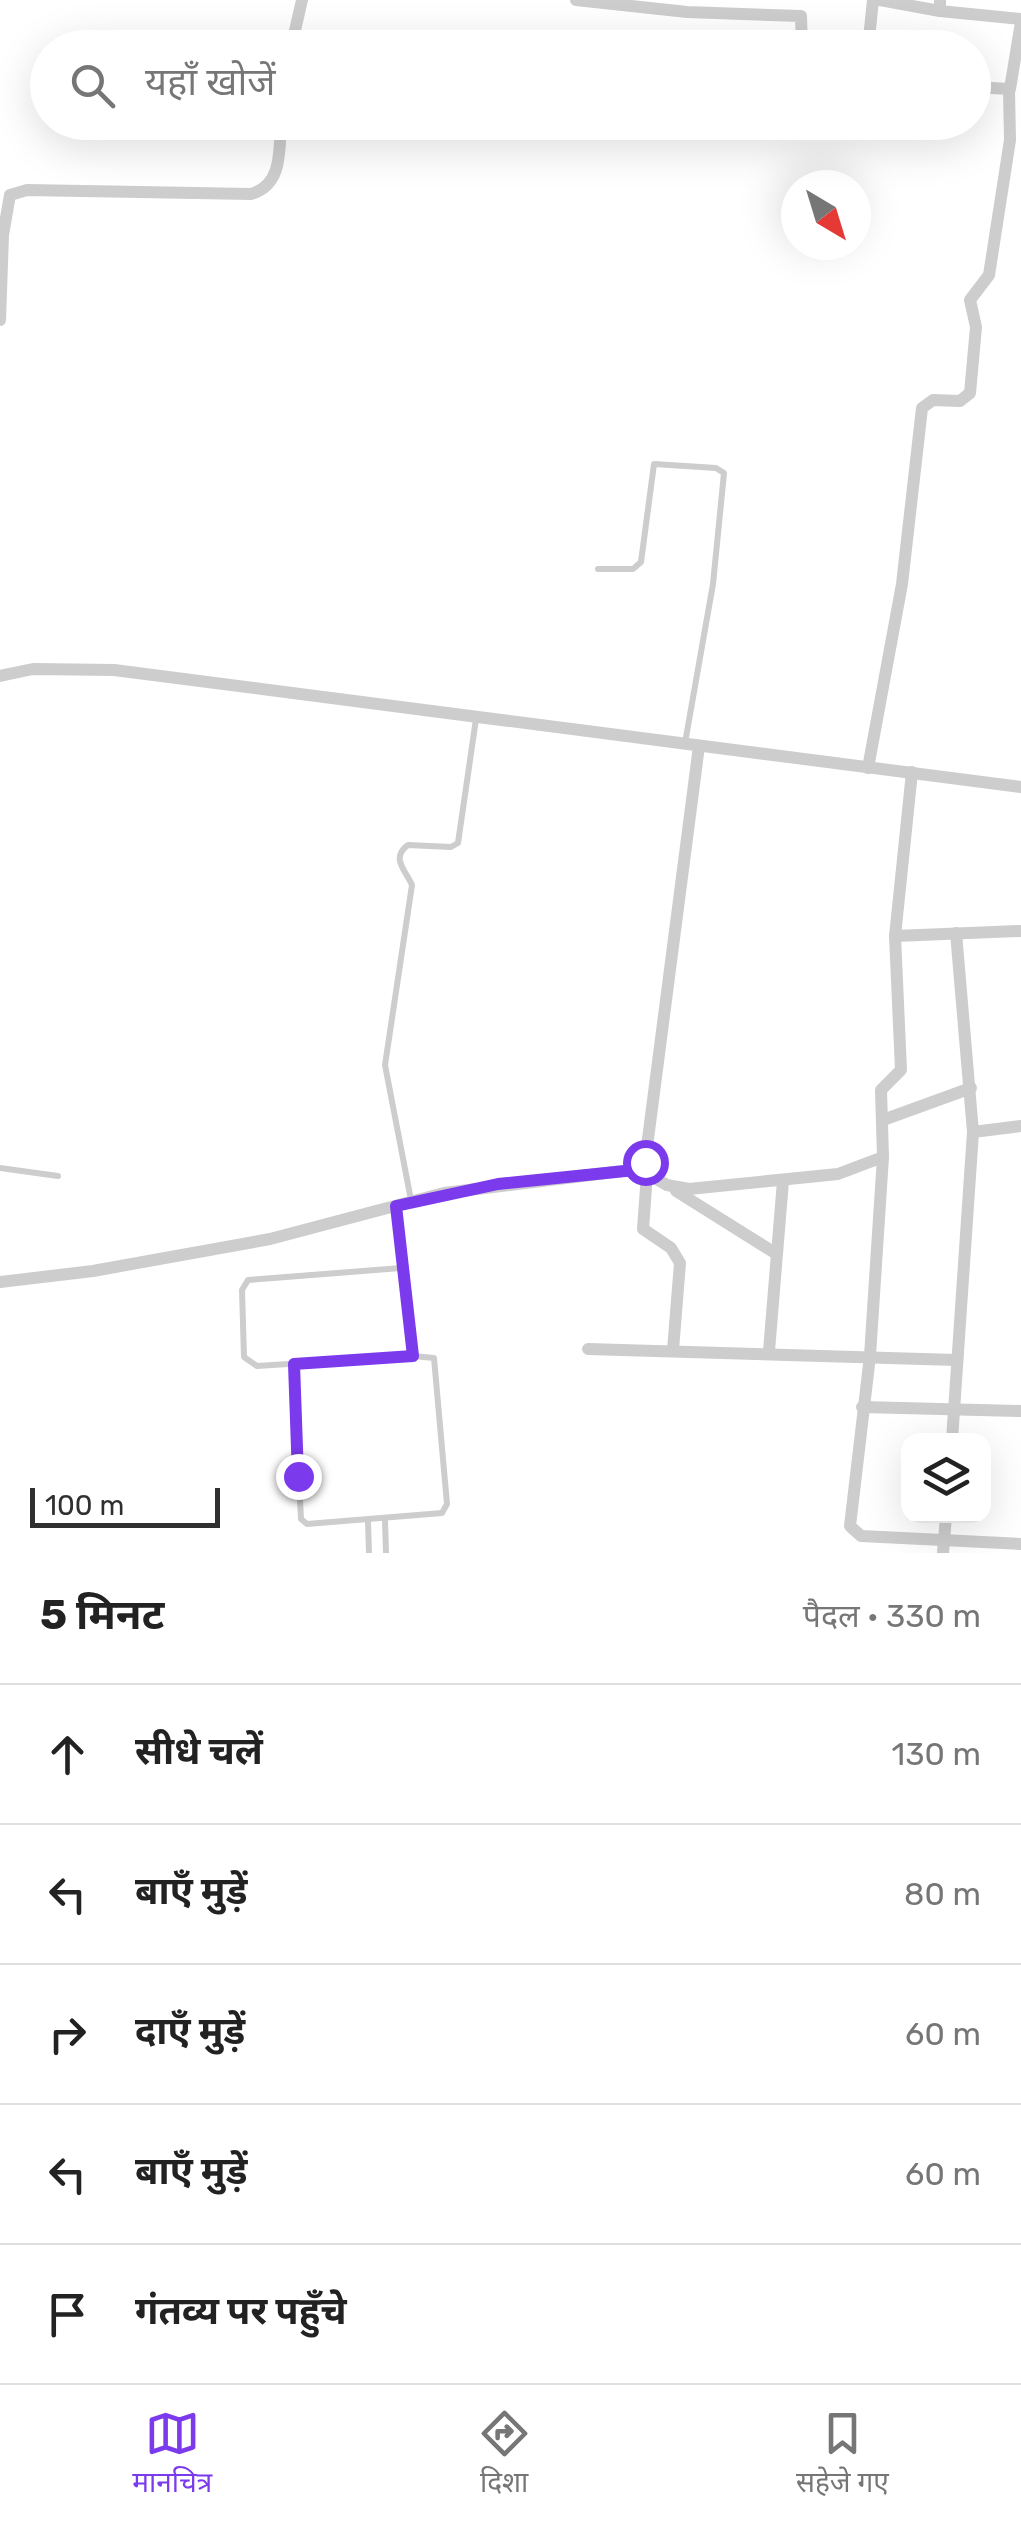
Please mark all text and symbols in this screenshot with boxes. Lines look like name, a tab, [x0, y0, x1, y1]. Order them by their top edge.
search box	[30, 30, 991, 140]
icon: search	[65, 58, 120, 113]
text: यहाँ खोजें	[145, 59, 276, 105]
north arrow	[781, 170, 871, 260]
route start	[623, 1140, 669, 1186]
map controls	[901, 1433, 991, 1523]
button: layers	[901, 1433, 991, 1523]
route end	[276, 1454, 322, 1500]
scale bar	[30, 1483, 220, 1528]
text: 100 m	[45, 1489, 124, 1522]
text: 5 मिनट	[40, 1590, 164, 1640]
text: पैदल · 330 m	[803, 1597, 981, 1635]
icon: ahead	[40, 1727, 95, 1782]
text: सीधे चलें	[135, 1728, 263, 1774]
text: 130 m	[891, 1735, 981, 1773]
icon: left	[40, 1867, 95, 1922]
text: बाएँ मुड़ें	[135, 1868, 247, 1914]
text: 80 m	[904, 1875, 981, 1913]
icon: right	[40, 2007, 95, 2062]
text: दाएँ मुड़ें	[135, 2008, 245, 2054]
text: 60 m	[905, 2015, 981, 2053]
icon: left	[40, 2147, 95, 2202]
text: बाएँ मुड़ें	[135, 2148, 247, 2194]
text: 60 m	[905, 2155, 981, 2193]
icon: arrive	[40, 2287, 95, 2342]
text: गंतव्य पर पहुँचे	[135, 2288, 347, 2334]
tab: मानचित्र	[132, 2406, 212, 2503]
tab: दिशा	[477, 2406, 532, 2503]
tab: सहेजे गए	[796, 2406, 889, 2503]

